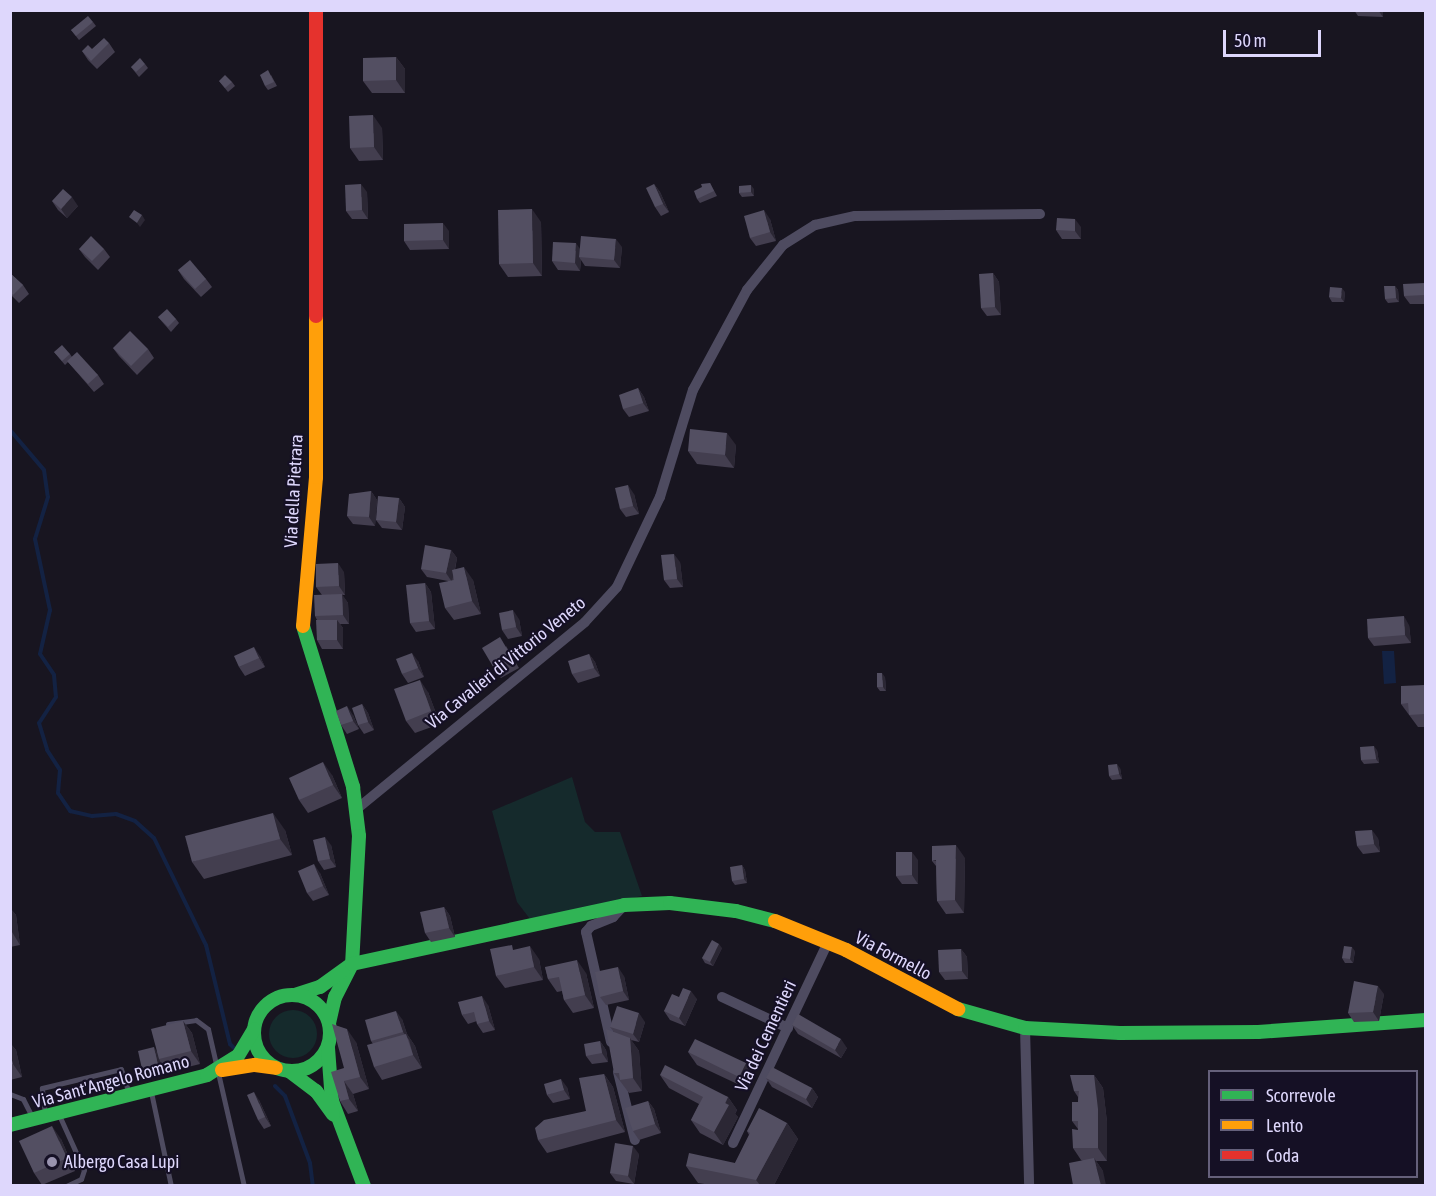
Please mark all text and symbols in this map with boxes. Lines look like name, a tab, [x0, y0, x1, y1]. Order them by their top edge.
scale bar	[1226, 18, 1324, 56]
text: 50 m	[1234, 30, 1266, 51]
street label: Via della Pietrara	[280, 434, 308, 548]
street label: Via Cavalieri di Vittorio Veneto	[422, 592, 590, 734]
street label: Via Formello	[851, 927, 935, 985]
street label: Via dei Cementieri	[731, 977, 801, 1095]
street label: Via Sant'Angelo Romano	[30, 1051, 192, 1113]
legend	[1208, 1070, 1418, 1178]
text: Scorrevole	[1266, 1085, 1336, 1106]
text: Lento	[1266, 1115, 1303, 1136]
text: Coda	[1266, 1145, 1299, 1166]
place label: Albergo Casa Lupi	[64, 1151, 179, 1173]
marker: Albergo Casa Lupi	[45, 1155, 59, 1169]

